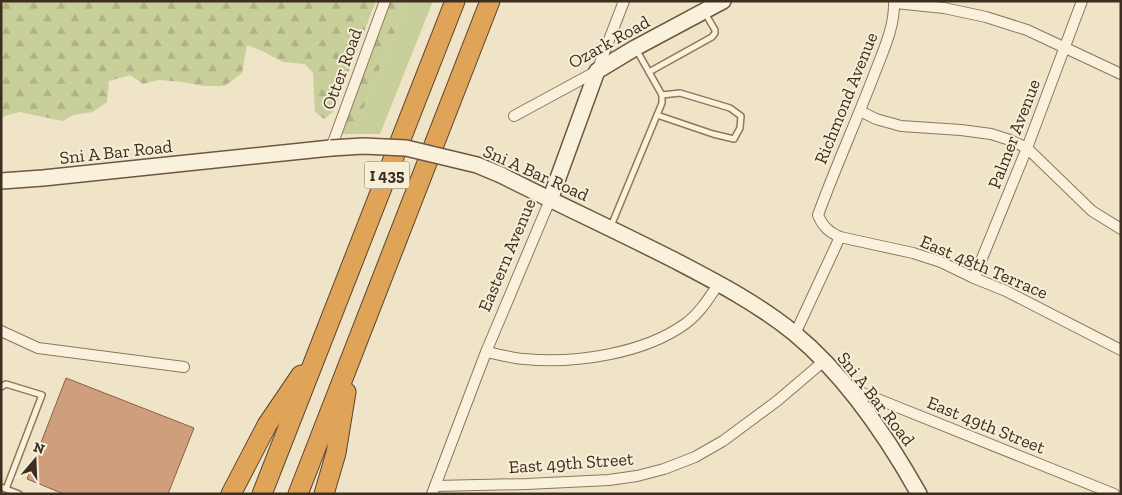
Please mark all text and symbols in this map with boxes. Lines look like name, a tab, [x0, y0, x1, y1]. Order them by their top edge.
street label: Ozark Road	[564, 11, 654, 73]
street label: Otter Road	[317, 25, 367, 113]
street label: Richmond Avenue	[810, 29, 882, 167]
street label: Palmer Avenue	[983, 76, 1045, 192]
street label: Sni A Bar Road	[59, 135, 174, 169]
street label: Sni A Bar Road	[480, 140, 592, 206]
road number: I 435	[364, 162, 410, 188]
street label: Eastern Avenue	[473, 195, 541, 315]
street label: East 48th Terrace	[917, 230, 1051, 304]
street label: Sni A Bar Road	[832, 348, 920, 450]
street label: East 49th Street	[924, 391, 1048, 459]
north arrow	[10, 435, 60, 485]
text: N	[31, 438, 47, 458]
street label: East 49th Street	[508, 448, 635, 478]

